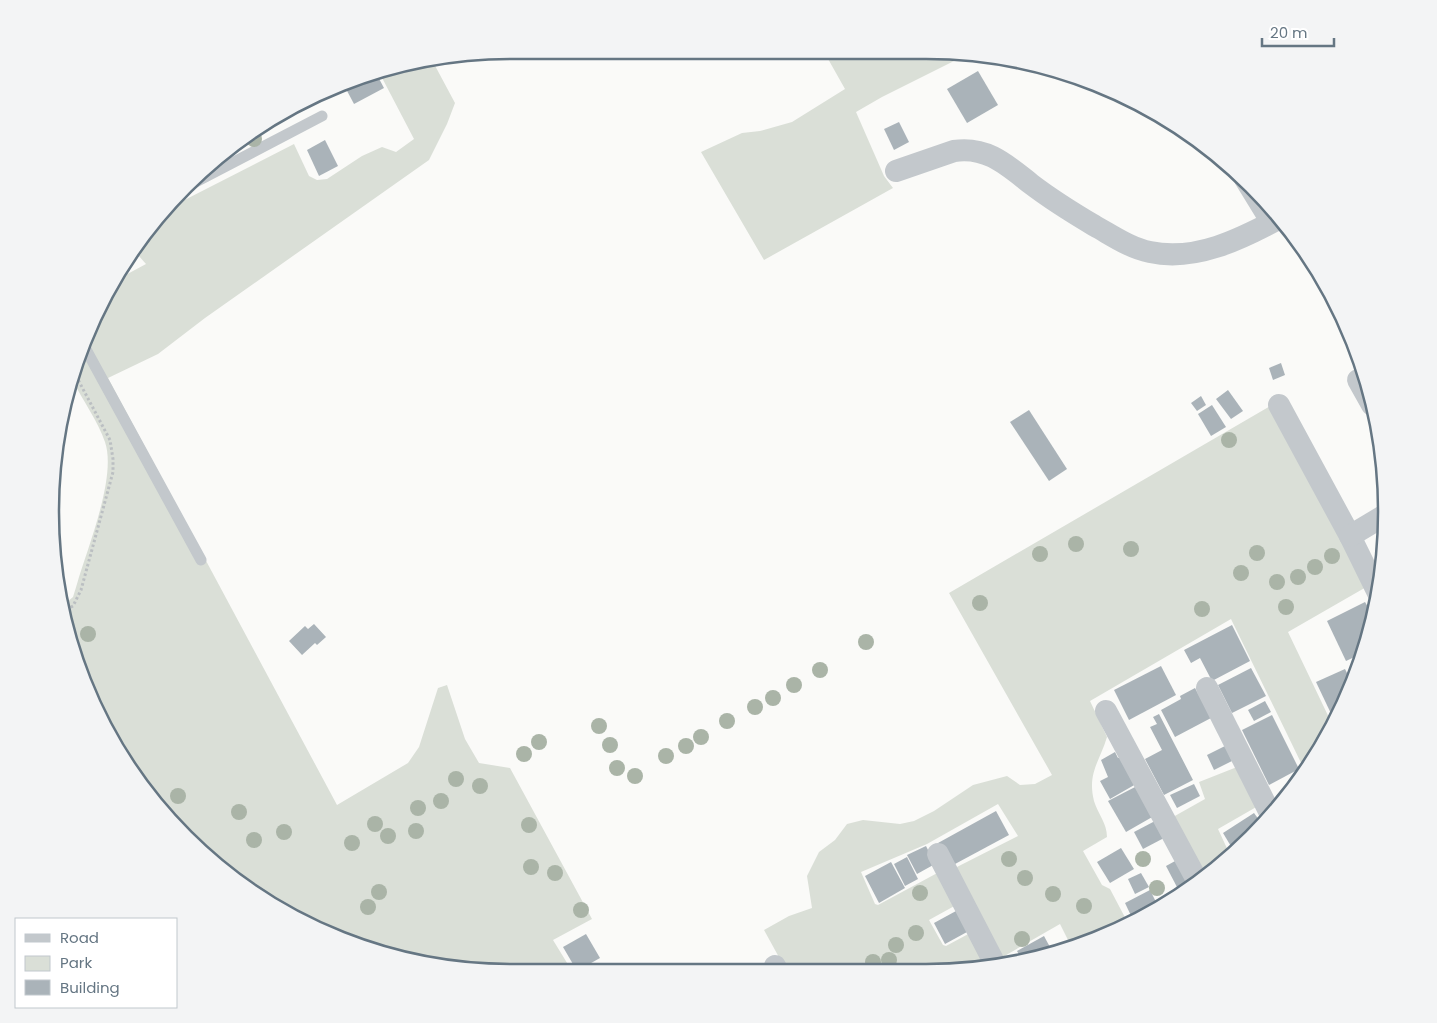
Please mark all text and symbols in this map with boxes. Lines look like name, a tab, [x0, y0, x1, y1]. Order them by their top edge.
scale bar	[1262, 15, 1334, 47]
text: 20 m	[1270, 22, 1308, 43]
legend	[15, 918, 178, 1008]
text: Road	[60, 927, 99, 948]
text: Park	[60, 952, 92, 973]
text: Building	[60, 977, 120, 998]

